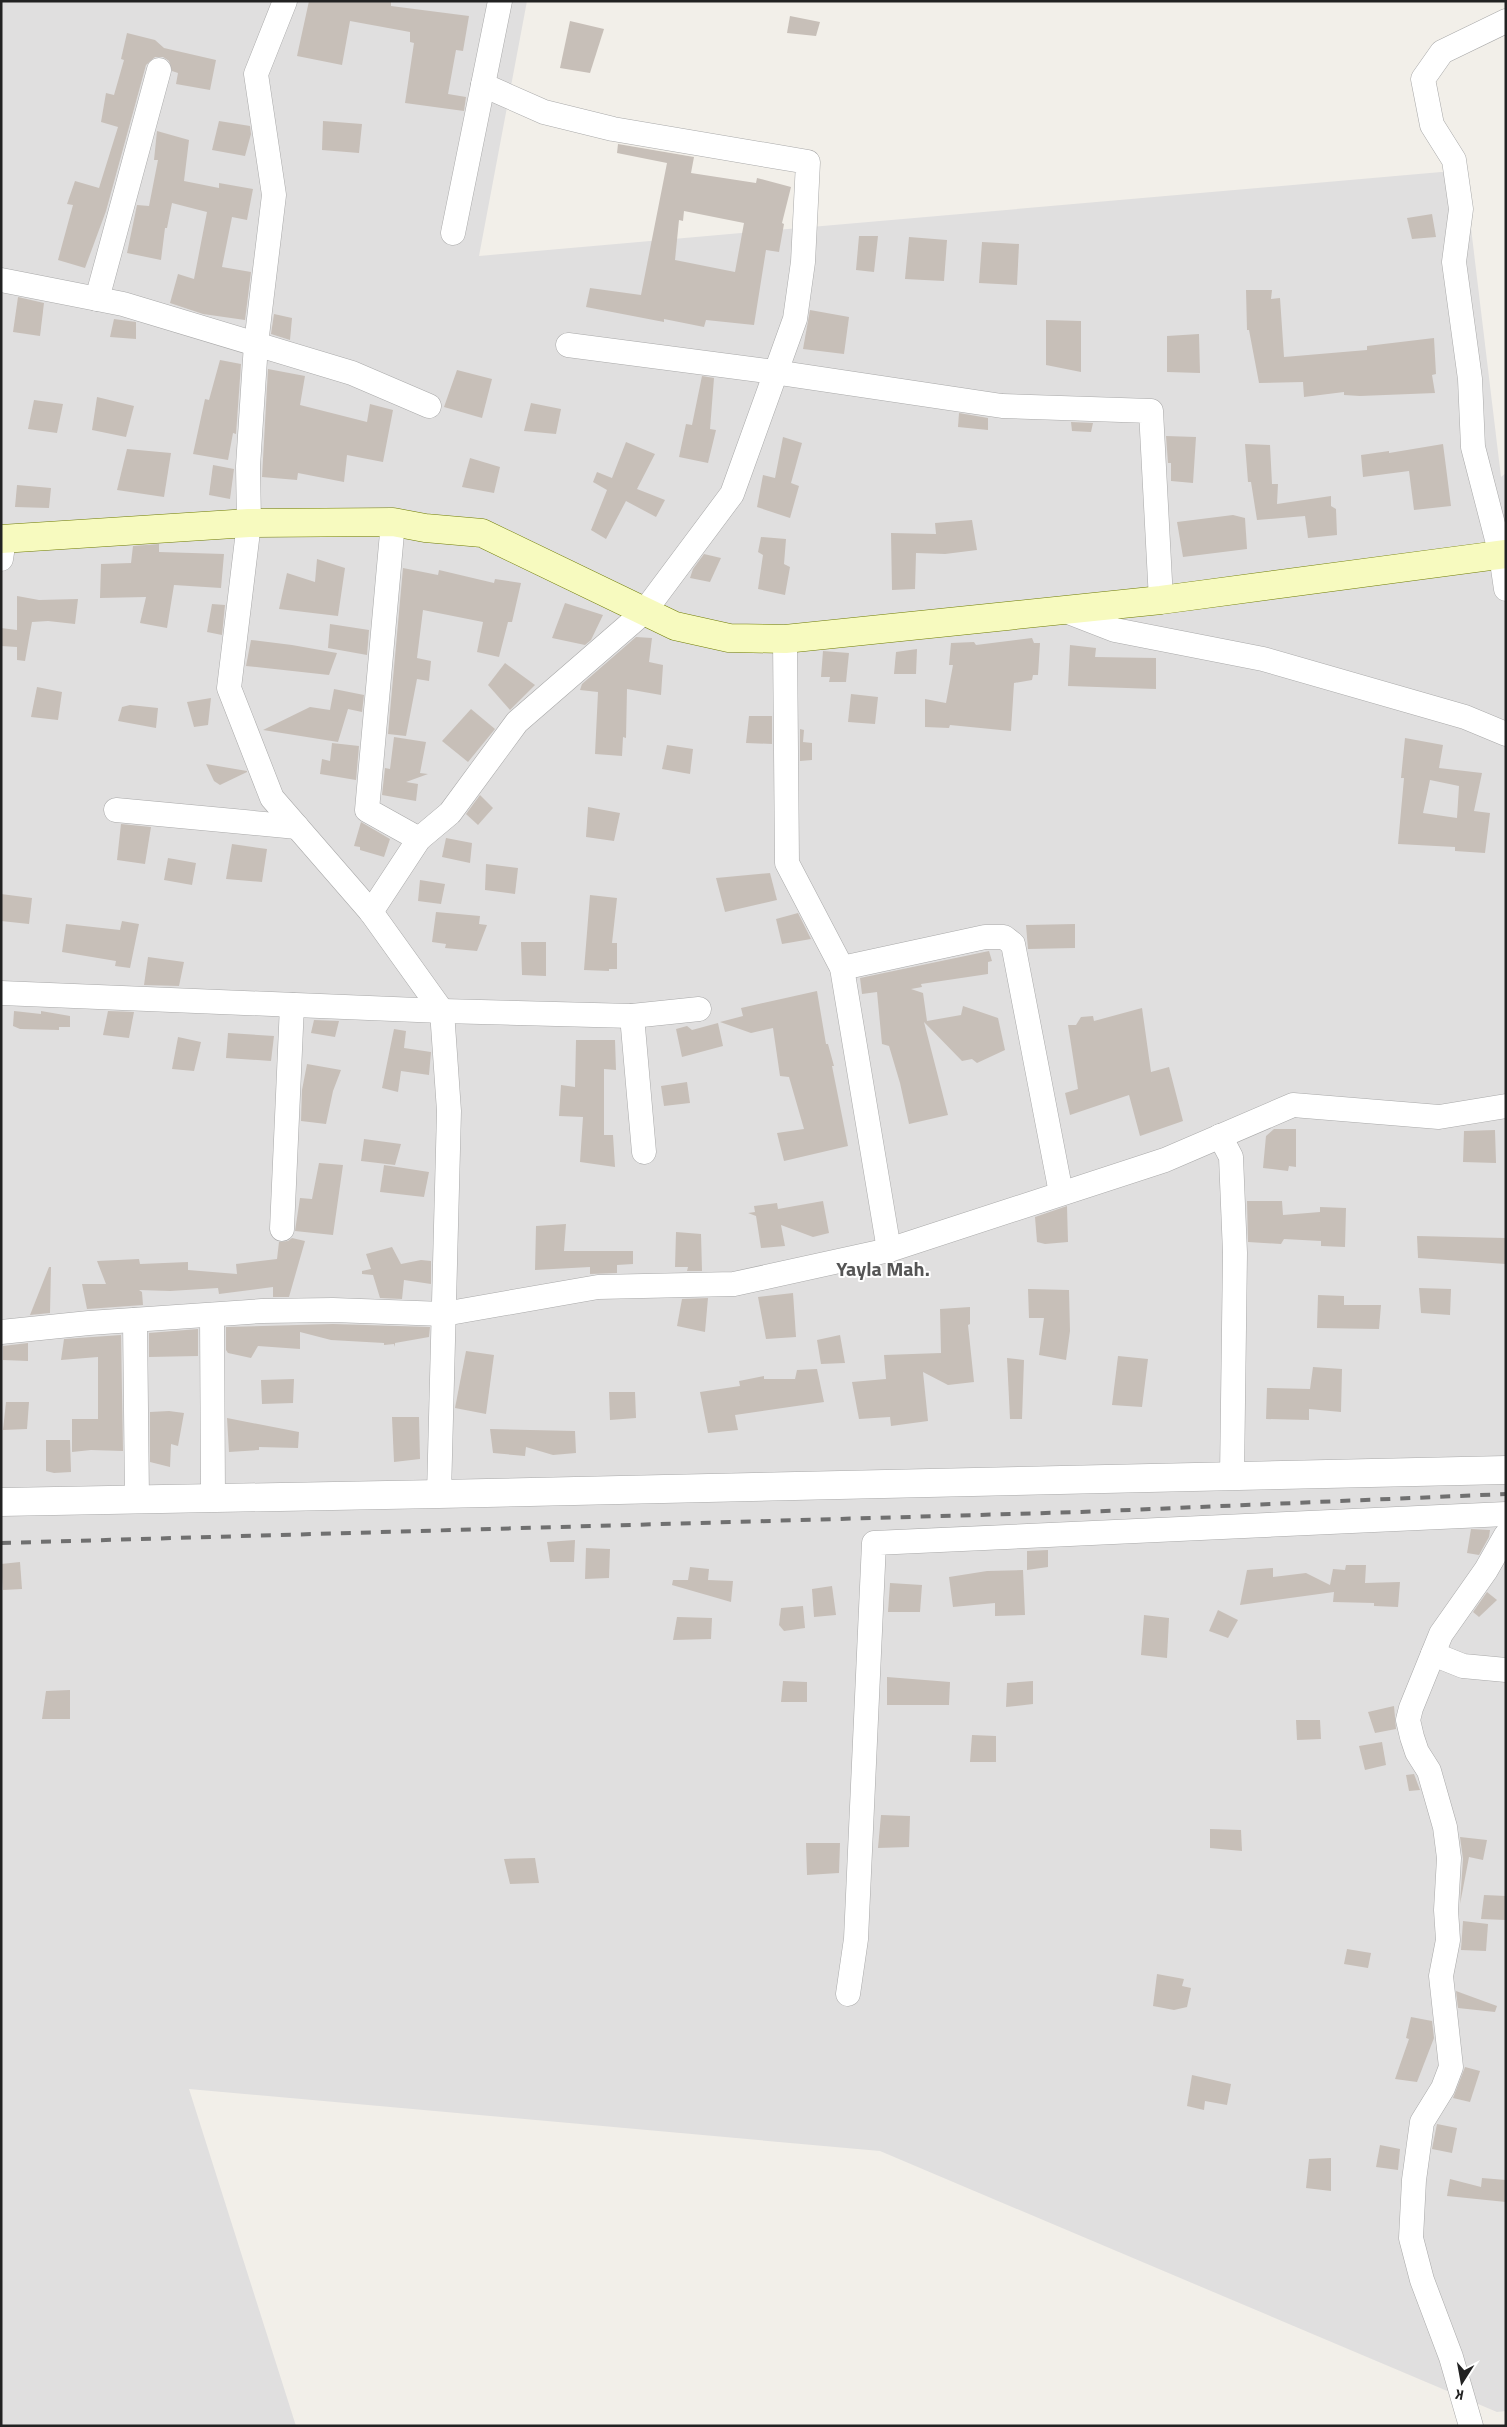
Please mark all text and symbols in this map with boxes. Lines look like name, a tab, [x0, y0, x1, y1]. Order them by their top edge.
district label: Yayla Mah.	[836, 1253, 930, 1284]
north arrow	[1437, 2357, 1487, 2407]
text: K	[1453, 2384, 1466, 2406]

